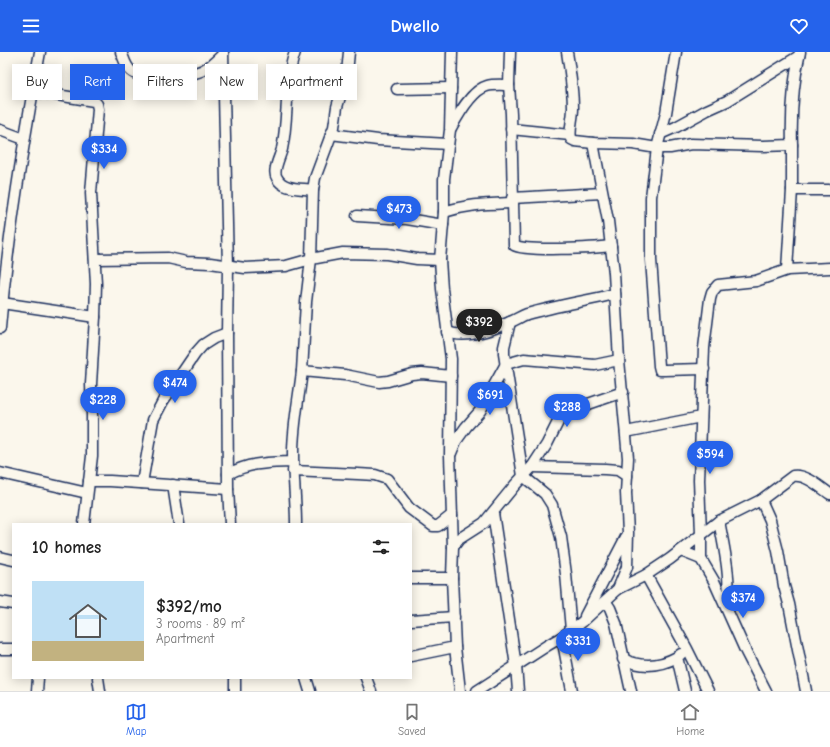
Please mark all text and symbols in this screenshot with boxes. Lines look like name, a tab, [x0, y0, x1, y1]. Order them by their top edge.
icon: menu	[20, 15, 42, 37]
icon: heart	[788, 15, 810, 37]
text: Dwello	[390, 16, 440, 37]
chip: Buy	[12, 64, 62, 100]
chip: Rent	[70, 64, 125, 100]
chip: Filters	[133, 64, 197, 100]
chip: New	[205, 64, 258, 100]
chip: Apartment	[266, 64, 357, 100]
pin: $334	[80, 136, 128, 170]
text: $334	[91, 141, 117, 156]
pin: $473	[375, 196, 423, 230]
text: $473	[386, 201, 412, 216]
pin: $392	[455, 309, 503, 343]
text: $392	[465, 314, 493, 329]
pin: $474	[151, 370, 199, 404]
text: $474	[163, 375, 187, 390]
pin: $691	[466, 382, 514, 416]
pin: $228	[79, 387, 127, 421]
text: $691	[477, 387, 503, 402]
text: $228	[89, 392, 117, 407]
pin: $288	[543, 394, 591, 428]
text: $288	[553, 399, 581, 414]
pin: $594	[686, 441, 734, 475]
text: $594	[696, 446, 724, 461]
icon: filters	[370, 536, 392, 558]
text: 10 homes	[32, 538, 101, 557]
pin: $374	[719, 585, 767, 619]
text: $374	[730, 590, 756, 605]
icon: home	[64, 597, 112, 645]
text: $392/mo	[156, 597, 222, 616]
text: 3 rooms · 89 m²	[156, 616, 245, 631]
pin: $331	[554, 628, 602, 662]
text: Apartment	[156, 631, 214, 646]
text: $331	[565, 633, 591, 648]
tab: Map	[125, 701, 147, 738]
tab: Saved	[398, 701, 426, 738]
tab: Home	[676, 701, 705, 738]

